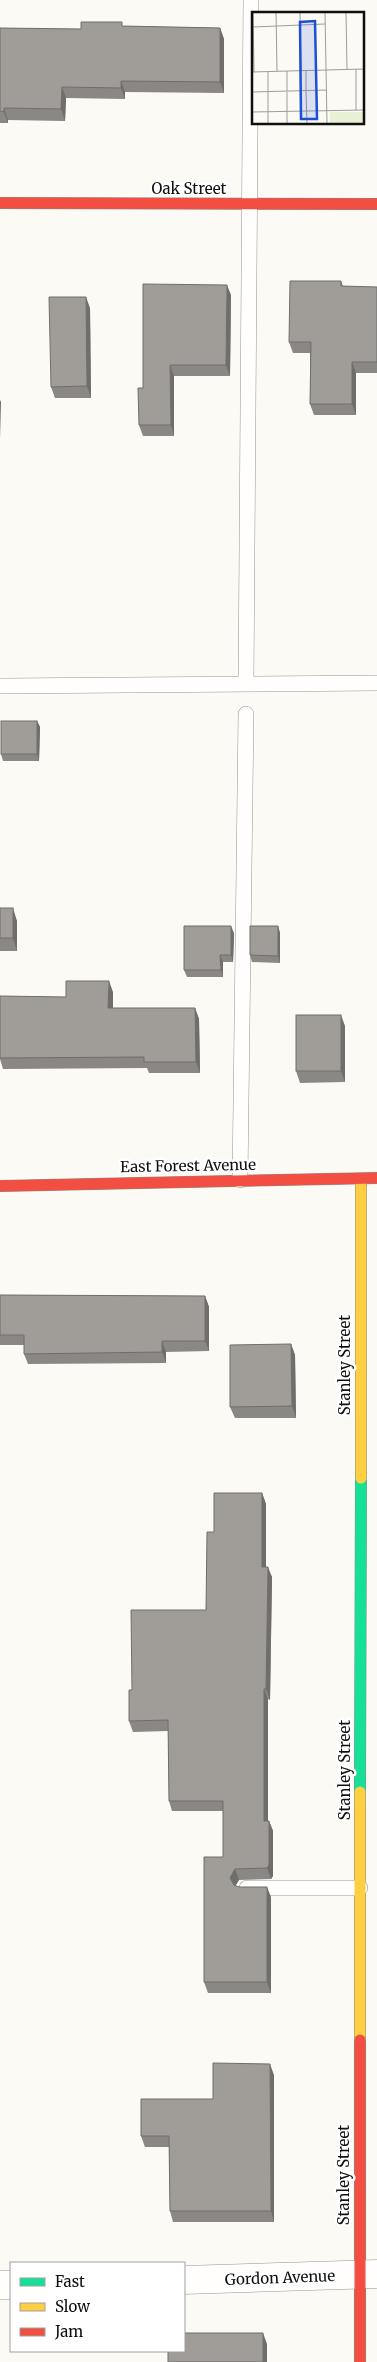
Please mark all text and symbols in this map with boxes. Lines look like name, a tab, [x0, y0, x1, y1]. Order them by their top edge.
inset map	[252, 12, 364, 125]
street label: Oak Street	[152, 179, 227, 198]
street label: East Forest Avenue	[120, 1155, 256, 1176]
street label: Stanley Street	[335, 1315, 354, 1415]
street label: Stanley Street	[335, 1720, 354, 1820]
street label: Stanley Street	[334, 2125, 353, 2225]
legend	[10, 2262, 185, 2352]
street label: Gordon Avenue	[225, 2266, 336, 2289]
text: Fast	[55, 2272, 85, 2291]
text: Slow	[55, 2297, 90, 2316]
text: Jam	[54, 2322, 83, 2341]

